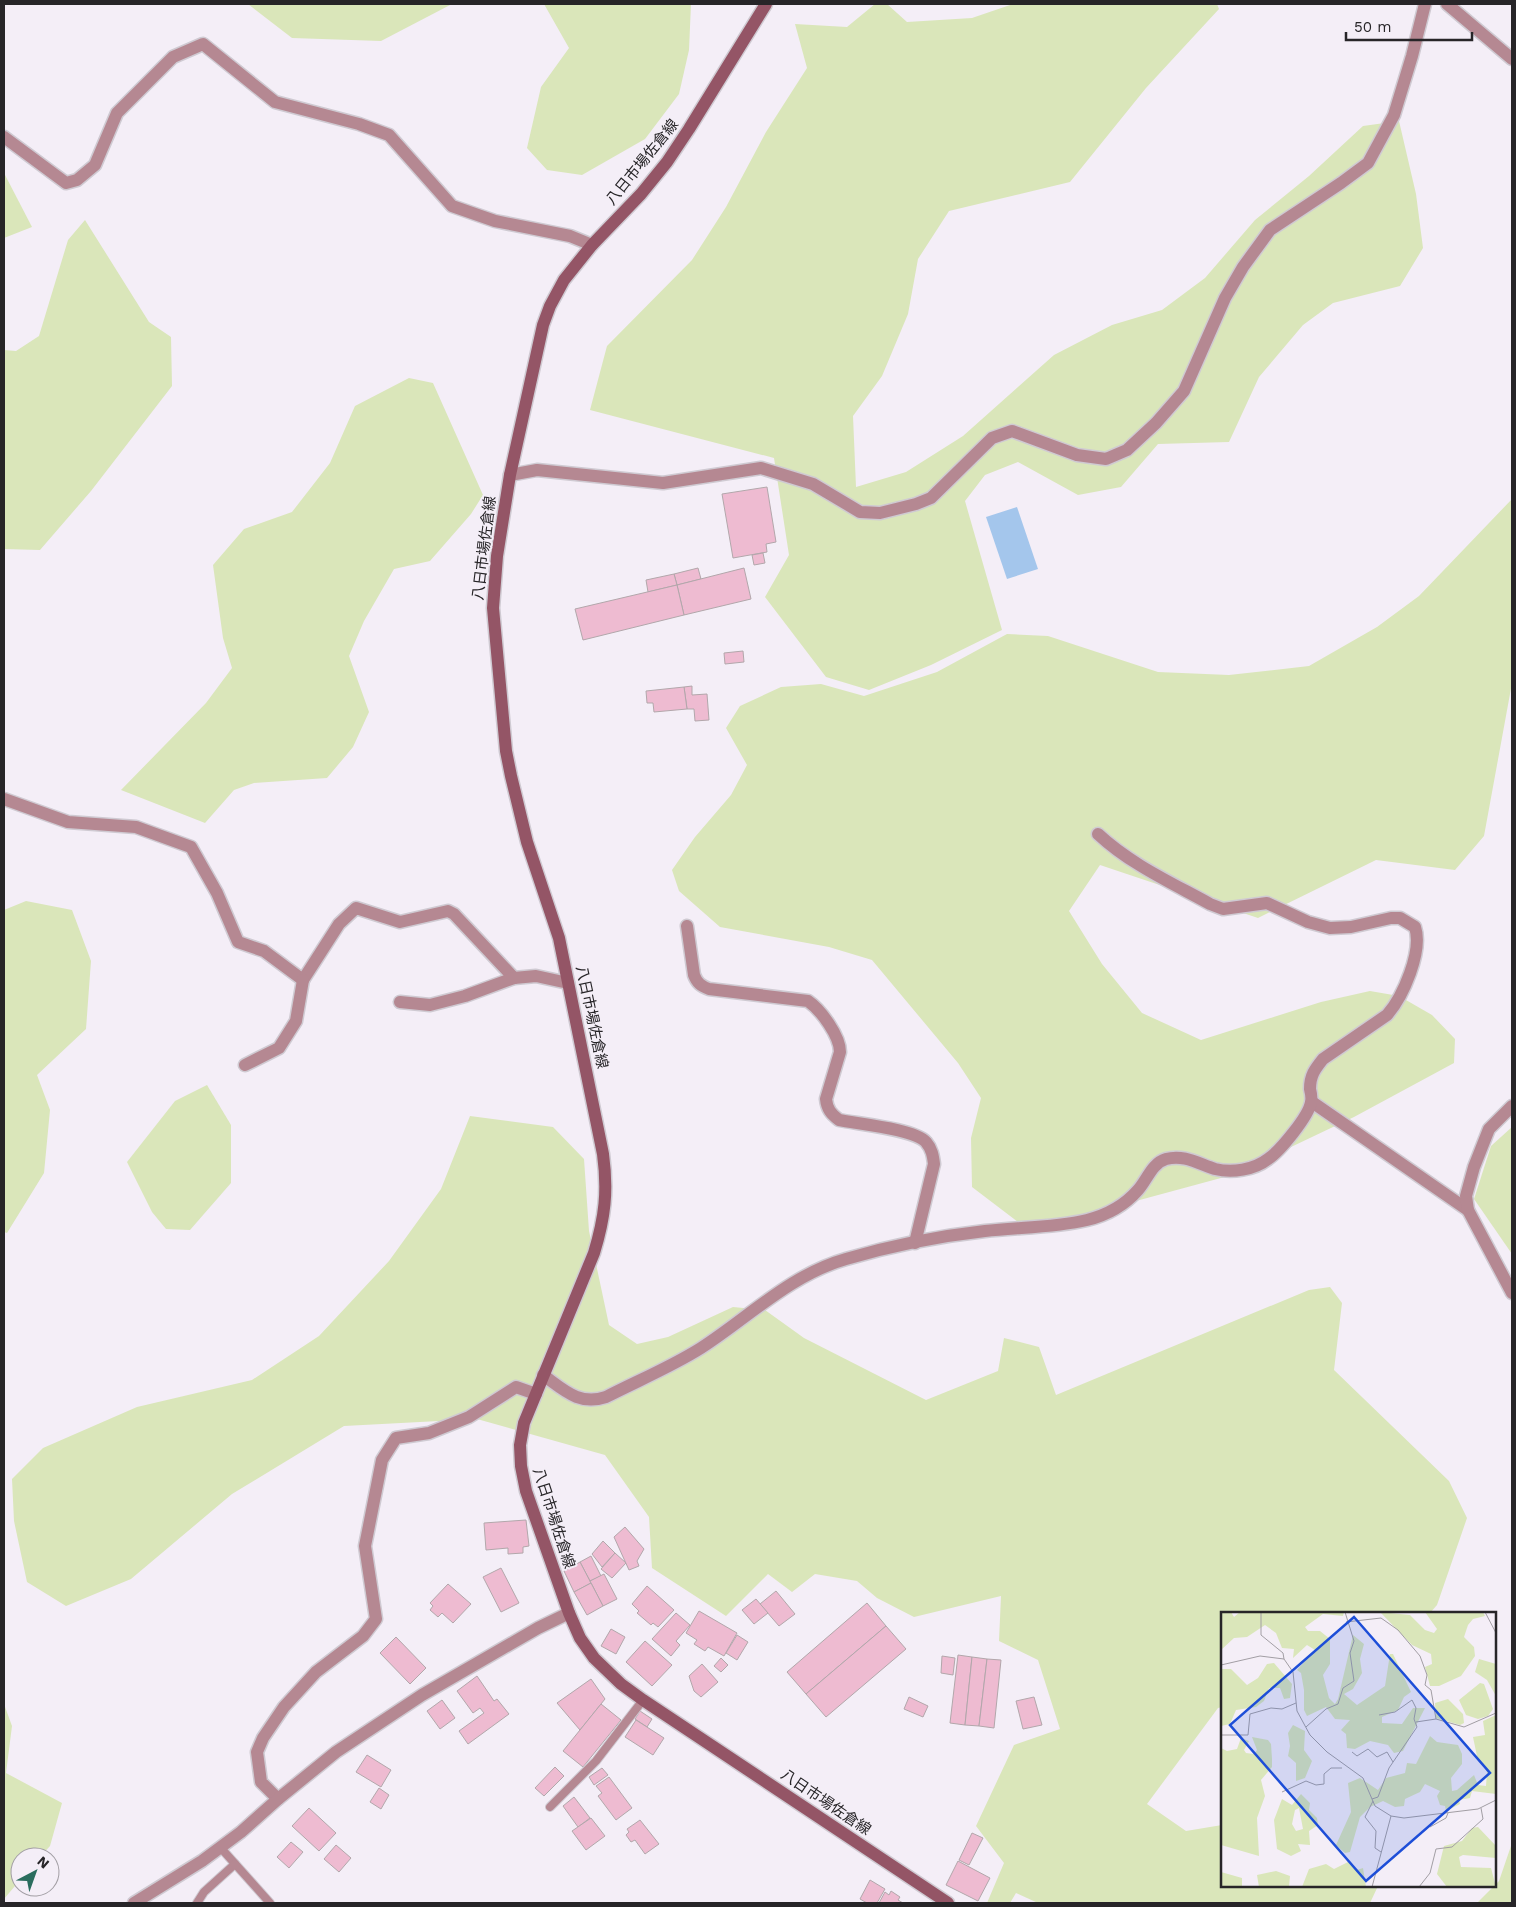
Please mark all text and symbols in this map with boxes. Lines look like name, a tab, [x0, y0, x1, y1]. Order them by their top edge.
scale bar	[1346, 10, 1472, 42]
text: 50 m	[1354, 18, 1391, 36]
street label: 八日市場佐倉線	[602, 116, 682, 208]
street label: 八日市場佐倉線	[469, 495, 499, 601]
street label: 八日市場佐倉線	[572, 964, 612, 1070]
street label: 八日市場佐倉線	[529, 1465, 579, 1571]
inset map	[1221, 1612, 1496, 1887]
street label: 八日市場佐倉線	[777, 1765, 875, 1839]
north arrow	[10, 1847, 60, 1897]
text: N	[34, 1853, 53, 1872]

